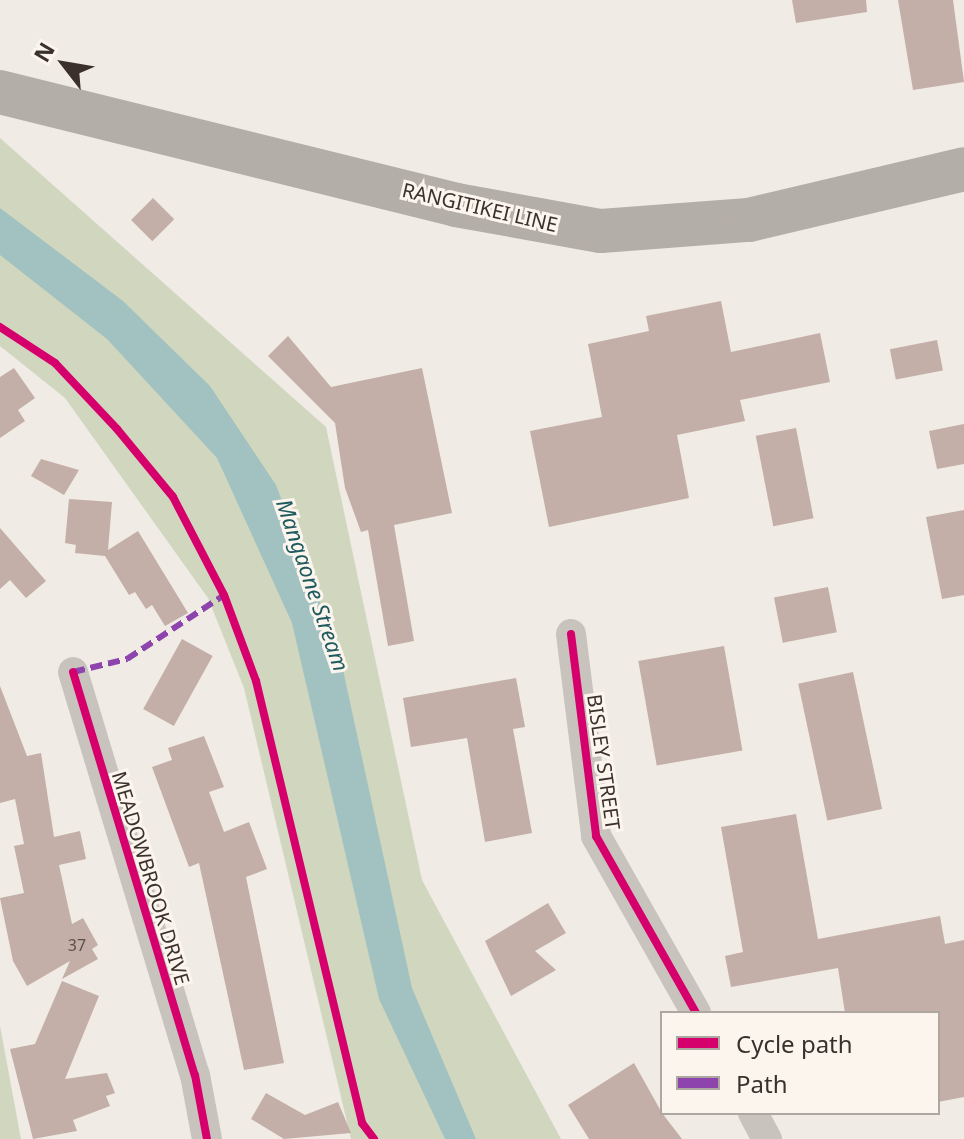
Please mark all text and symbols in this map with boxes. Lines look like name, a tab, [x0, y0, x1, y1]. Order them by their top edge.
north arrow	[24, 24, 104, 104]
text: N	[26, 36, 61, 67]
street label: RANGITIKEI LINE	[400, 177, 560, 237]
water label: Mangaone Stream	[271, 495, 355, 675]
street label: BISLEY STREET	[583, 693, 625, 831]
street label: MEADOWBROOK DRIVE	[107, 768, 195, 988]
house number: 37	[68, 935, 86, 955]
legend	[660, 1011, 940, 1115]
text: Cycle path	[736, 1027, 853, 1060]
text: Path	[736, 1067, 787, 1100]

